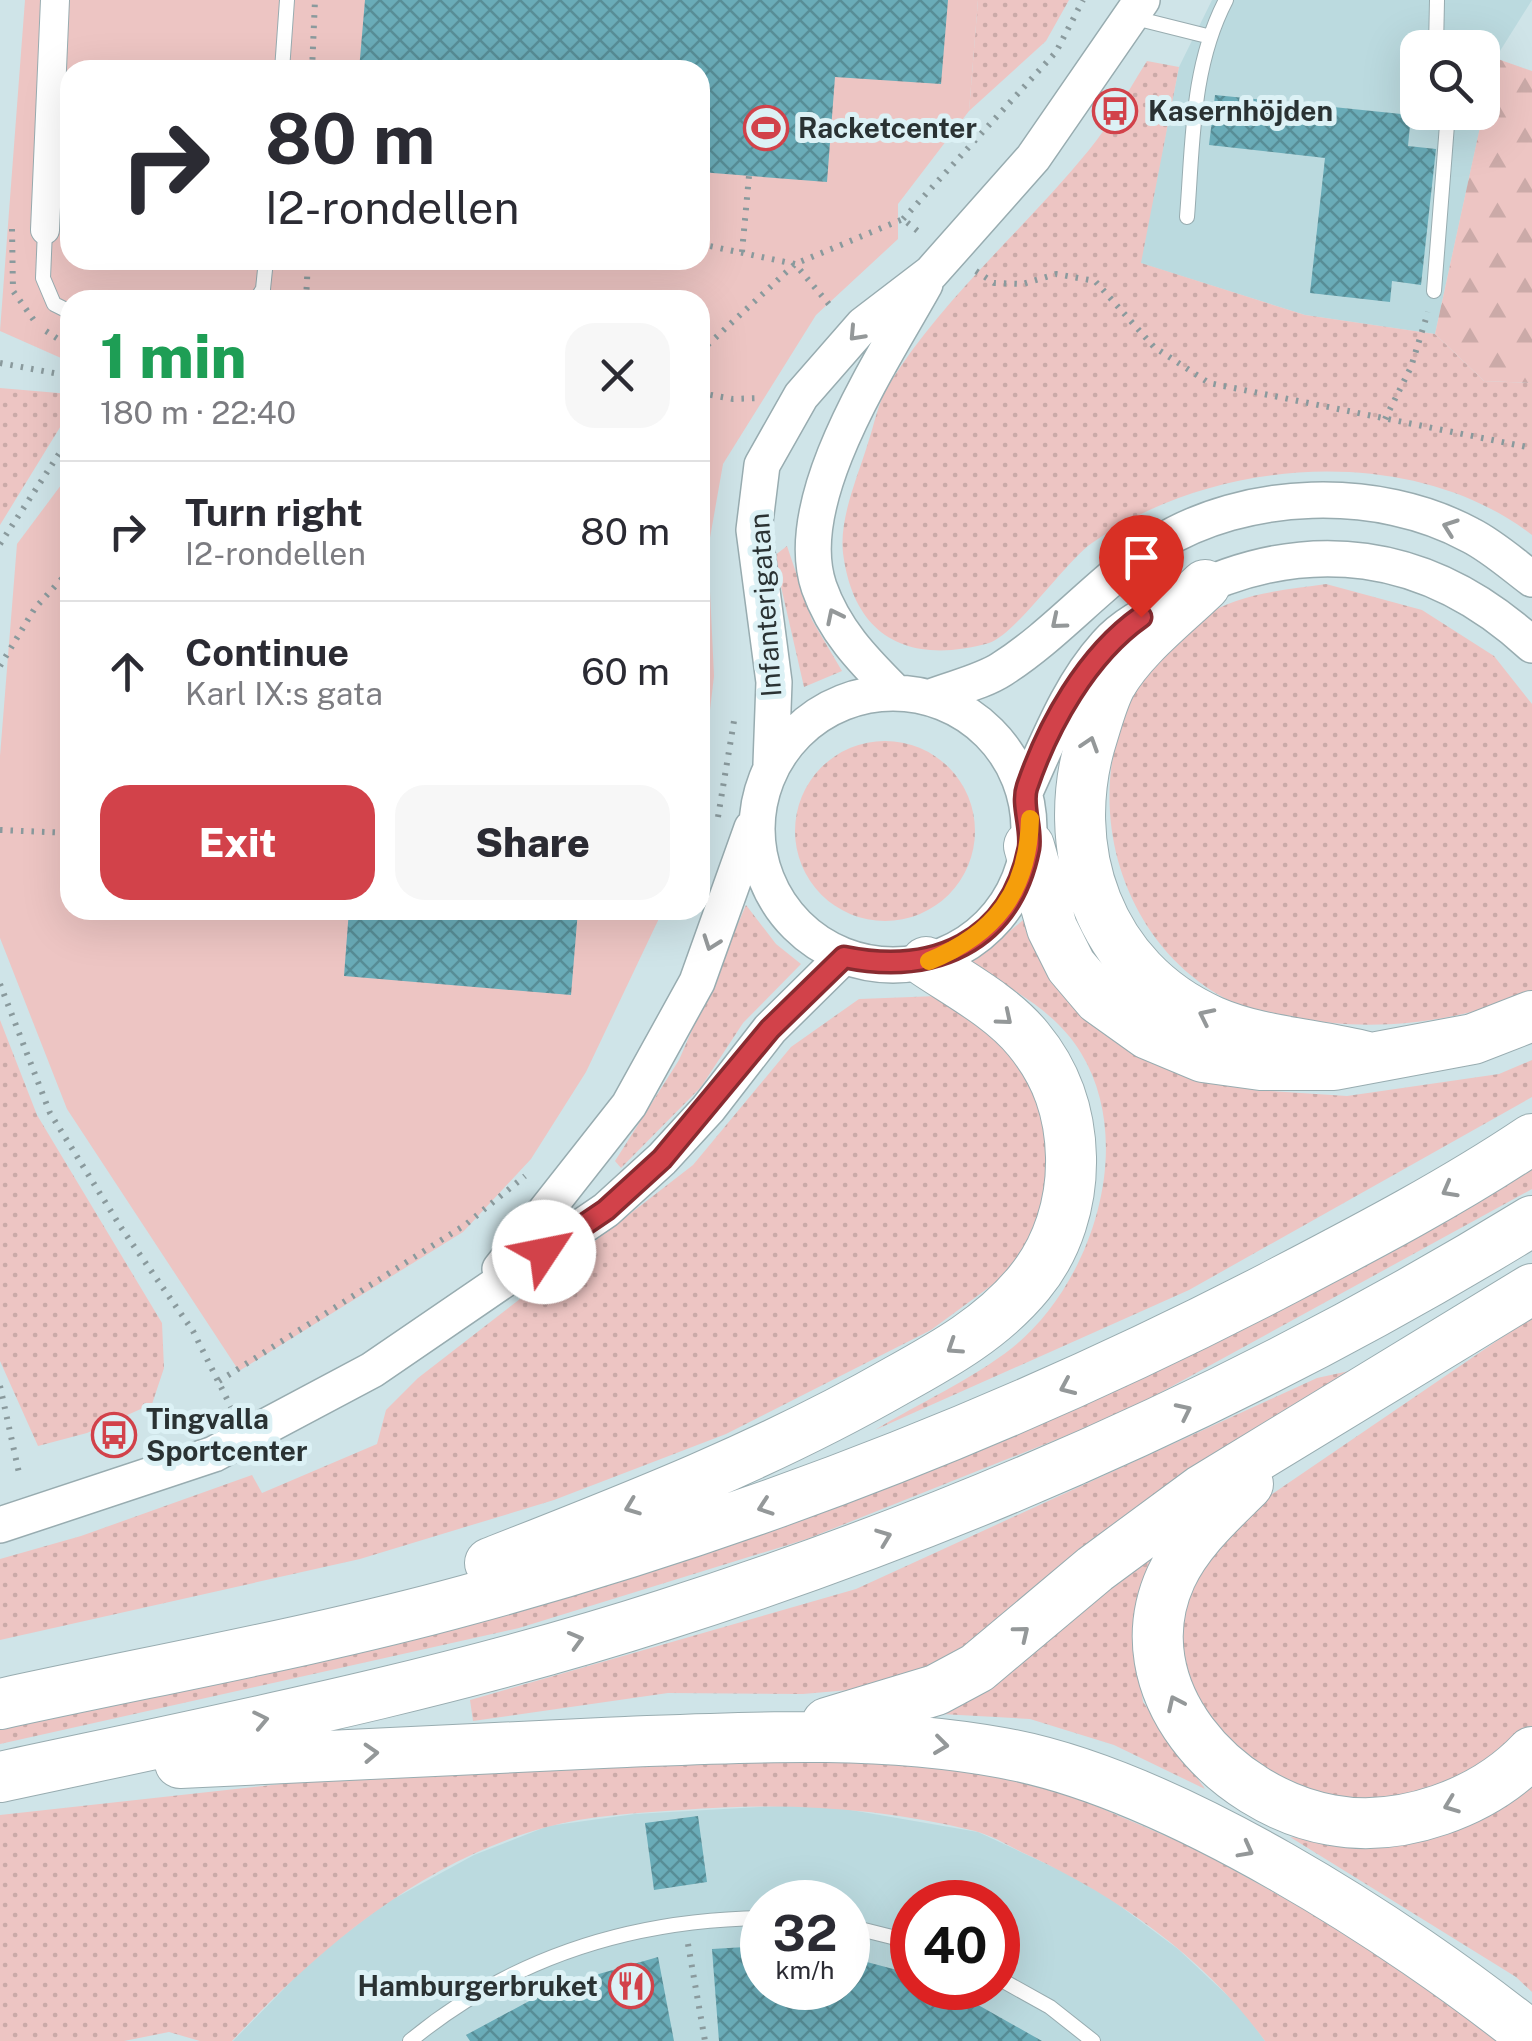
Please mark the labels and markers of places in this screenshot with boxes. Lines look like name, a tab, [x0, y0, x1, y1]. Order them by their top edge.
bus stop icon: Kasernhöjden	[1092, 88, 1138, 134]
place label: Kasernhöjden	[1148, 94, 1333, 127]
sports icon: Racketcenter	[743, 105, 789, 151]
place label: Racketcenter	[798, 111, 977, 144]
pin	[1099, 515, 1184, 618]
place label: Tingvalla Sportcenter	[146, 1402, 307, 1467]
bus stop icon: Tingvalla Sportcenter	[91, 1412, 137, 1458]
restaurant icon: Hamburgerbruket	[608, 1963, 654, 2009]
place label: Hamburgerbruket	[357, 1969, 598, 2002]

